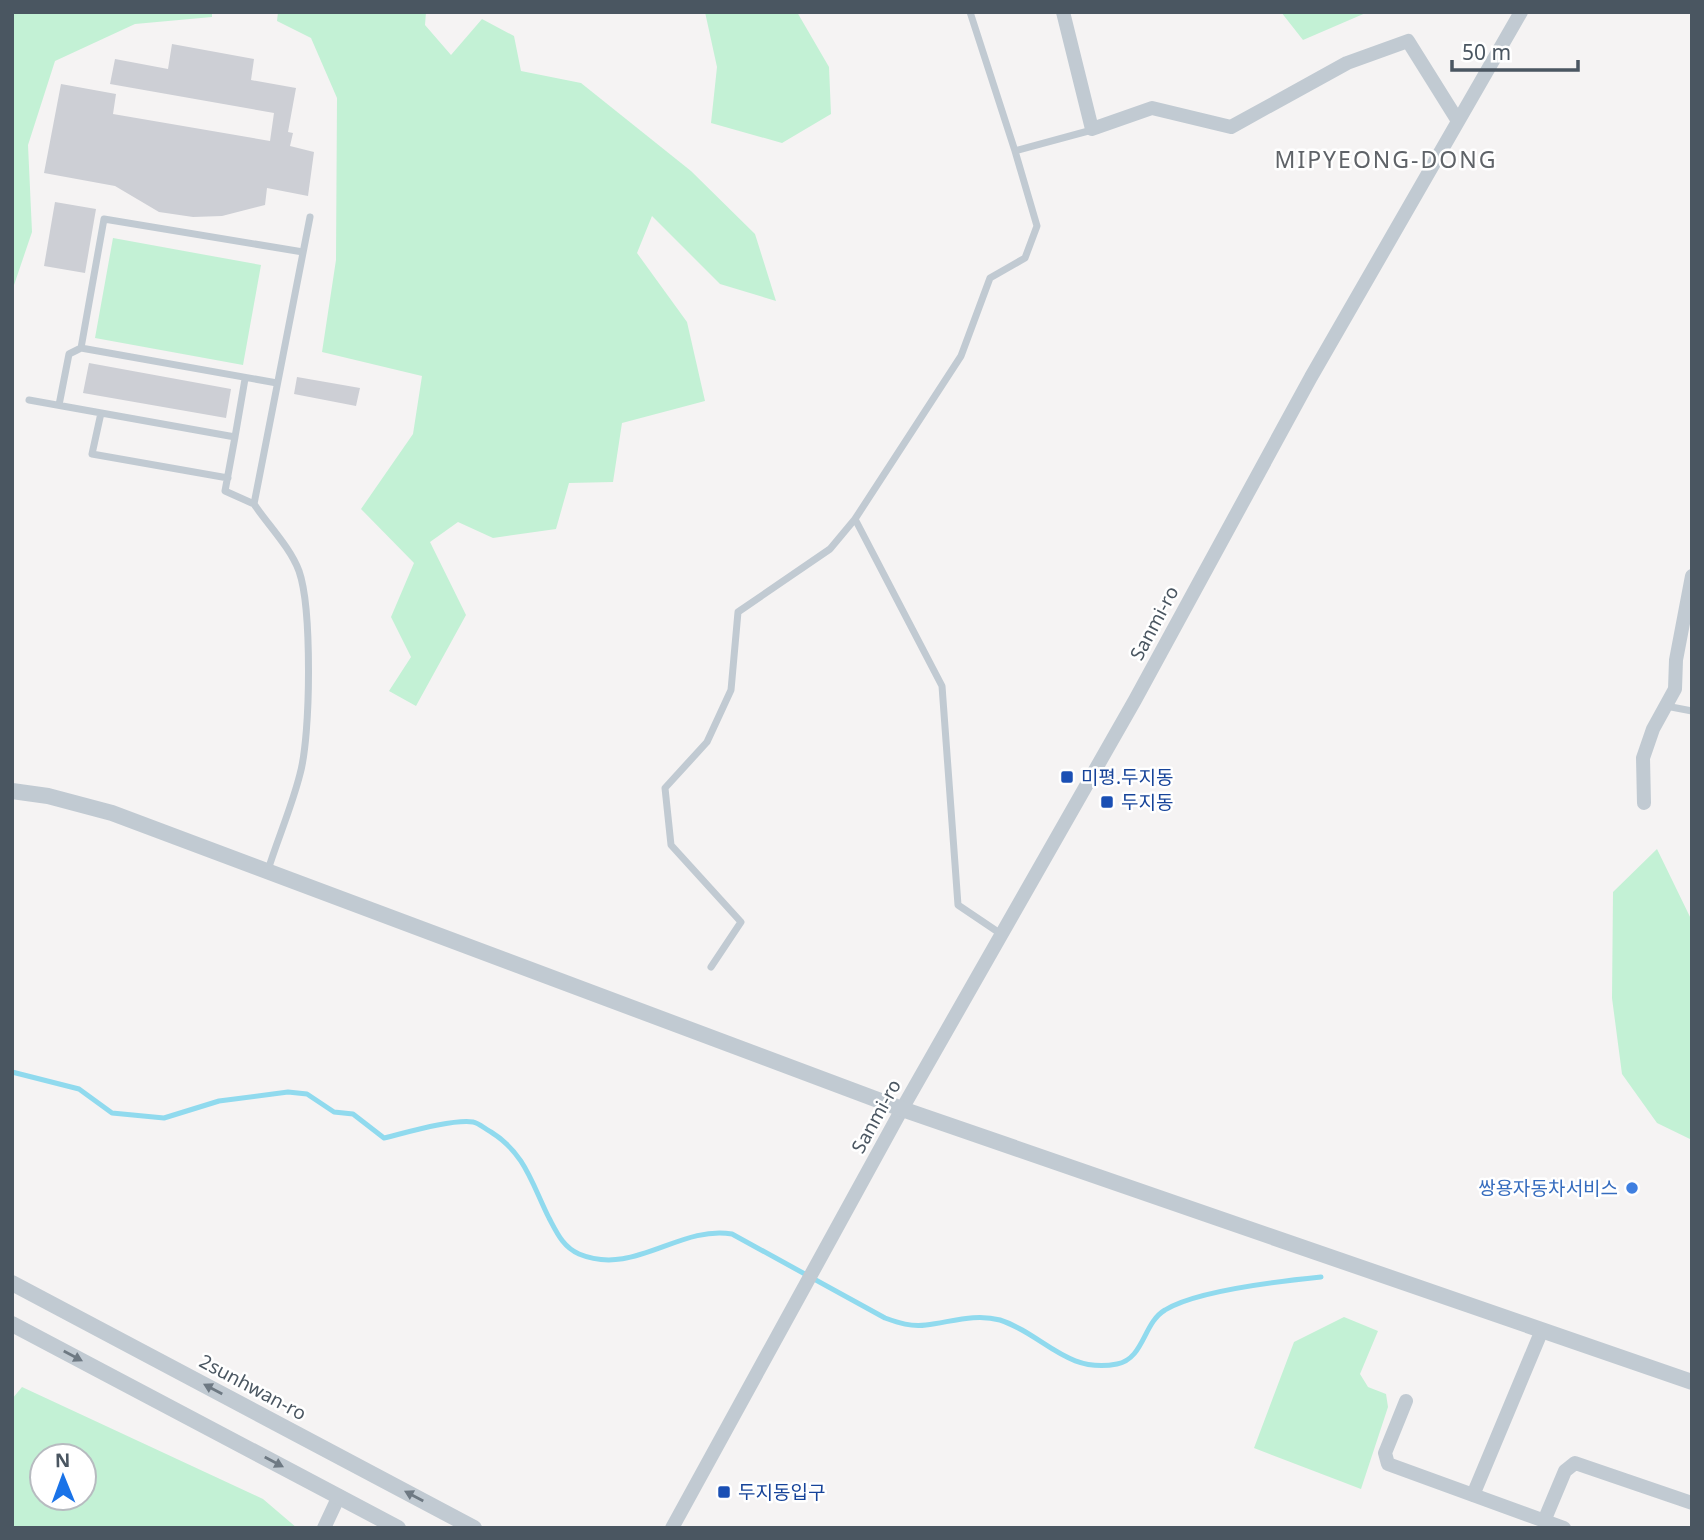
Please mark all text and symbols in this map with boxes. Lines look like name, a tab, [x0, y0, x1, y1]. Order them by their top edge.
scale bar	[1452, 28, 1578, 72]
text: 50 m	[1462, 38, 1511, 66]
district label: MIPYEONG-DONG	[1275, 143, 1497, 175]
street label: Sanmi-ro	[1124, 581, 1184, 665]
place label: 미평.두지동	[1081, 764, 1174, 790]
marker: 미평.두지동	[1059, 769, 1075, 785]
place label: 두지동	[1121, 789, 1173, 815]
marker: 두지동	[1099, 794, 1115, 810]
street label: Sanmi-ro	[845, 1074, 907, 1158]
place label: 쌍용자동차서비스	[1478, 1175, 1618, 1201]
marker: 쌍용자동차서비스	[1624, 1180, 1640, 1196]
street label: 2sunhwan-ro	[195, 1348, 311, 1426]
one-way arrow	[63, 1350, 82, 1362]
one-way arrow	[202, 1384, 222, 1396]
north arrow	[28, 1442, 98, 1512]
text: N	[55, 1447, 71, 1473]
one-way arrow	[264, 1457, 284, 1468]
place label: 두지동입구	[738, 1479, 825, 1505]
marker: 두지동입구	[716, 1484, 732, 1500]
one-way arrow	[404, 1490, 423, 1502]

